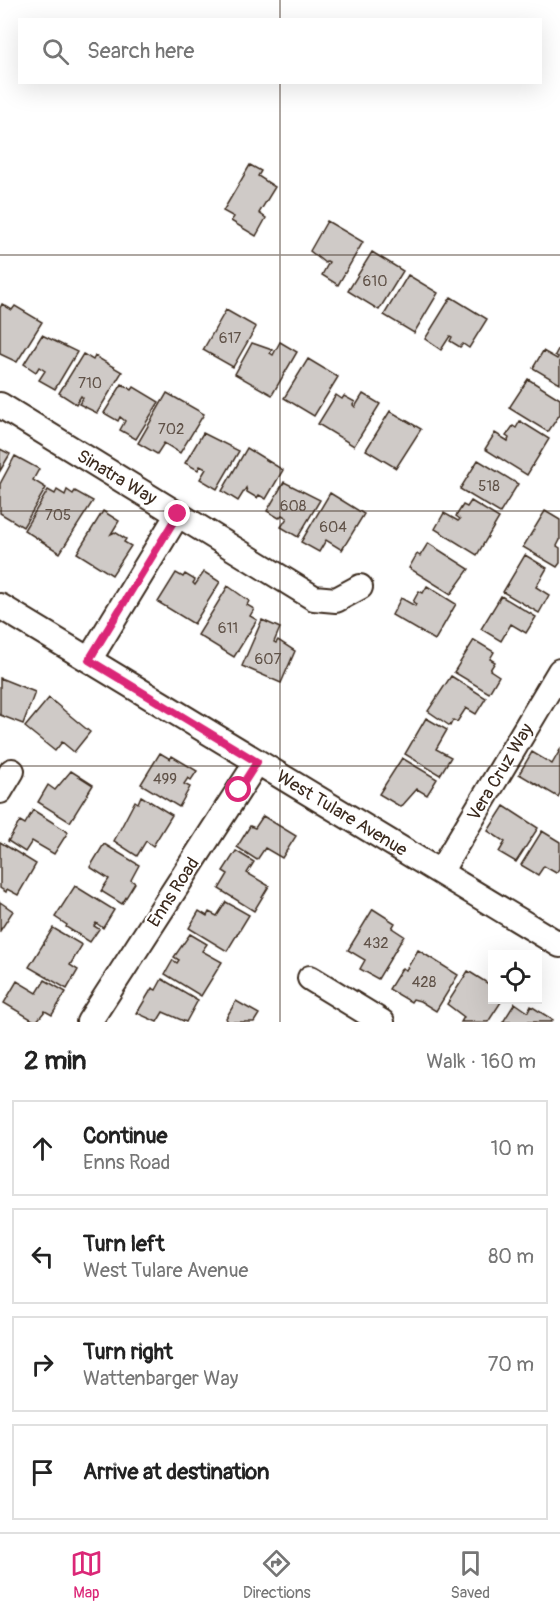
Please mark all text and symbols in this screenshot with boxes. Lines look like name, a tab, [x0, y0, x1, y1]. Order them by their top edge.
search box	[18, 18, 542, 84]
icon: search	[39, 35, 72, 68]
text: Search here	[87, 37, 194, 65]
house number: 610	[363, 272, 387, 291]
house number: 617	[219, 329, 241, 348]
house number: 710	[78, 374, 102, 393]
house number: 702	[158, 420, 184, 439]
street label: Sinatra Way	[73, 445, 161, 510]
house number: 518	[478, 477, 500, 496]
house number: 608	[280, 497, 307, 516]
route end	[164, 500, 190, 526]
house number: 705	[45, 506, 71, 525]
house number: 604	[319, 518, 347, 537]
house number: 611	[218, 619, 238, 638]
house number: 607	[255, 650, 282, 669]
street label: Vera Cruz Way	[462, 719, 539, 825]
street label: West Tulare Avenue	[272, 765, 412, 862]
house number: 499	[153, 770, 177, 789]
route start	[225, 776, 251, 802]
street label: Enns Road	[142, 853, 204, 931]
house number: 432	[363, 934, 389, 953]
map controls	[488, 950, 542, 1004]
button: locate	[488, 950, 542, 1004]
house number: 428	[412, 973, 437, 992]
text: 2 min	[24, 1045, 86, 1077]
text: Walk · 160 m	[426, 1049, 536, 1074]
text: Continue	[83, 1122, 167, 1150]
icon: ahead	[26, 1132, 59, 1165]
text: 10 m	[490, 1136, 534, 1161]
text: Enns Road	[83, 1150, 170, 1175]
text: Turn left	[83, 1230, 165, 1258]
icon: left	[26, 1240, 59, 1273]
text: 80 m	[488, 1244, 534, 1269]
text: West Tulare Avenue	[83, 1258, 248, 1283]
text: Turn right	[83, 1338, 173, 1366]
icon: right	[26, 1348, 59, 1381]
text: 70 m	[488, 1352, 534, 1377]
text: Wattenbarger Way	[83, 1366, 238, 1391]
icon: arrive	[26, 1456, 59, 1489]
text: Arrive at destination	[83, 1458, 269, 1486]
tab: Map	[70, 1547, 103, 1603]
tab: Directions	[243, 1547, 311, 1603]
tab: Saved	[450, 1547, 490, 1603]

